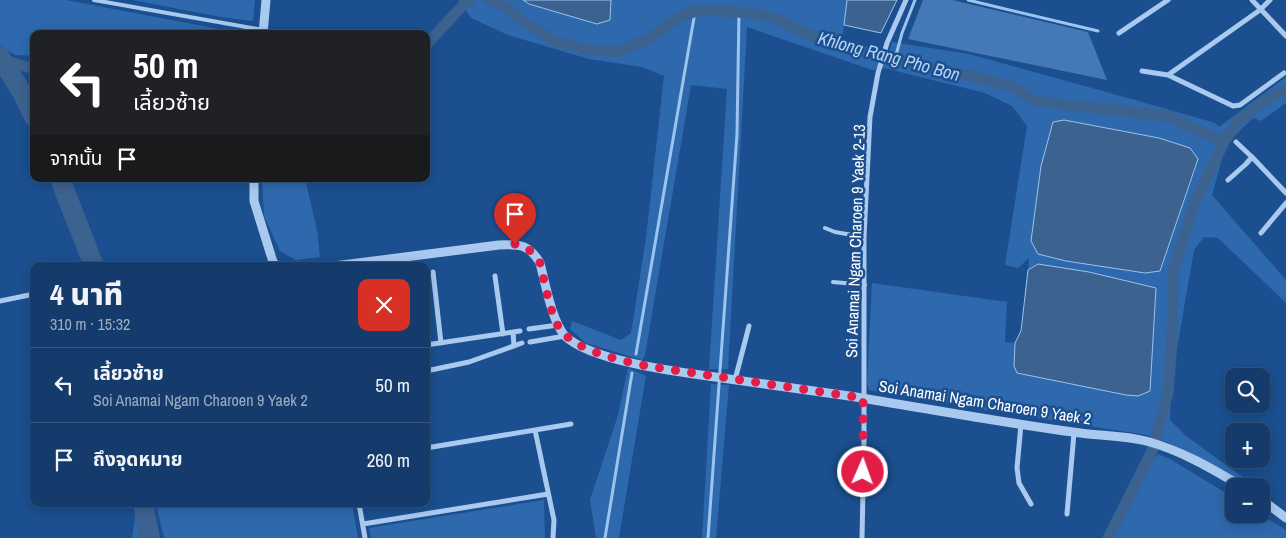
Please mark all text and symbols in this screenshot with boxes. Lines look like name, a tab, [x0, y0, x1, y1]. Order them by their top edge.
water label: Khlong Rang Pho Bon	[815, 25, 963, 87]
text: 50 m	[133, 42, 198, 89]
icon: left	[50, 50, 115, 115]
text: เลี้ยวซ้าย	[133, 87, 210, 117]
street label: Soi Anamai Ngam Charoen 9 Yaek 2-13	[840, 124, 870, 358]
text: จากนั้น	[50, 145, 103, 171]
icon: arrive	[113, 145, 141, 173]
pin	[494, 193, 536, 244]
icon: arrive	[501, 200, 529, 228]
text: 4 นาที	[50, 274, 123, 314]
button: close	[358, 279, 410, 331]
text: 310 m · 15:32	[50, 313, 130, 335]
text: เลี้ยวซ้าย	[93, 360, 164, 386]
map controls	[1225, 368, 1270, 523]
button: search	[1225, 368, 1270, 413]
icon: left	[50, 371, 78, 399]
text: 50 m	[375, 372, 410, 398]
street label: Soi Anamai Ngam Charoen 9 Yaek 2	[877, 374, 1093, 430]
text: Soi Anamai Ngam Charoen 9 Yaek 2	[93, 389, 308, 411]
button: +	[1225, 423, 1270, 468]
position arrow	[836, 445, 888, 497]
icon: arrive	[50, 446, 78, 474]
text: ถึงจุดหมาย	[93, 446, 183, 472]
text: 260 m	[367, 447, 410, 473]
button: −	[1225, 478, 1270, 523]

